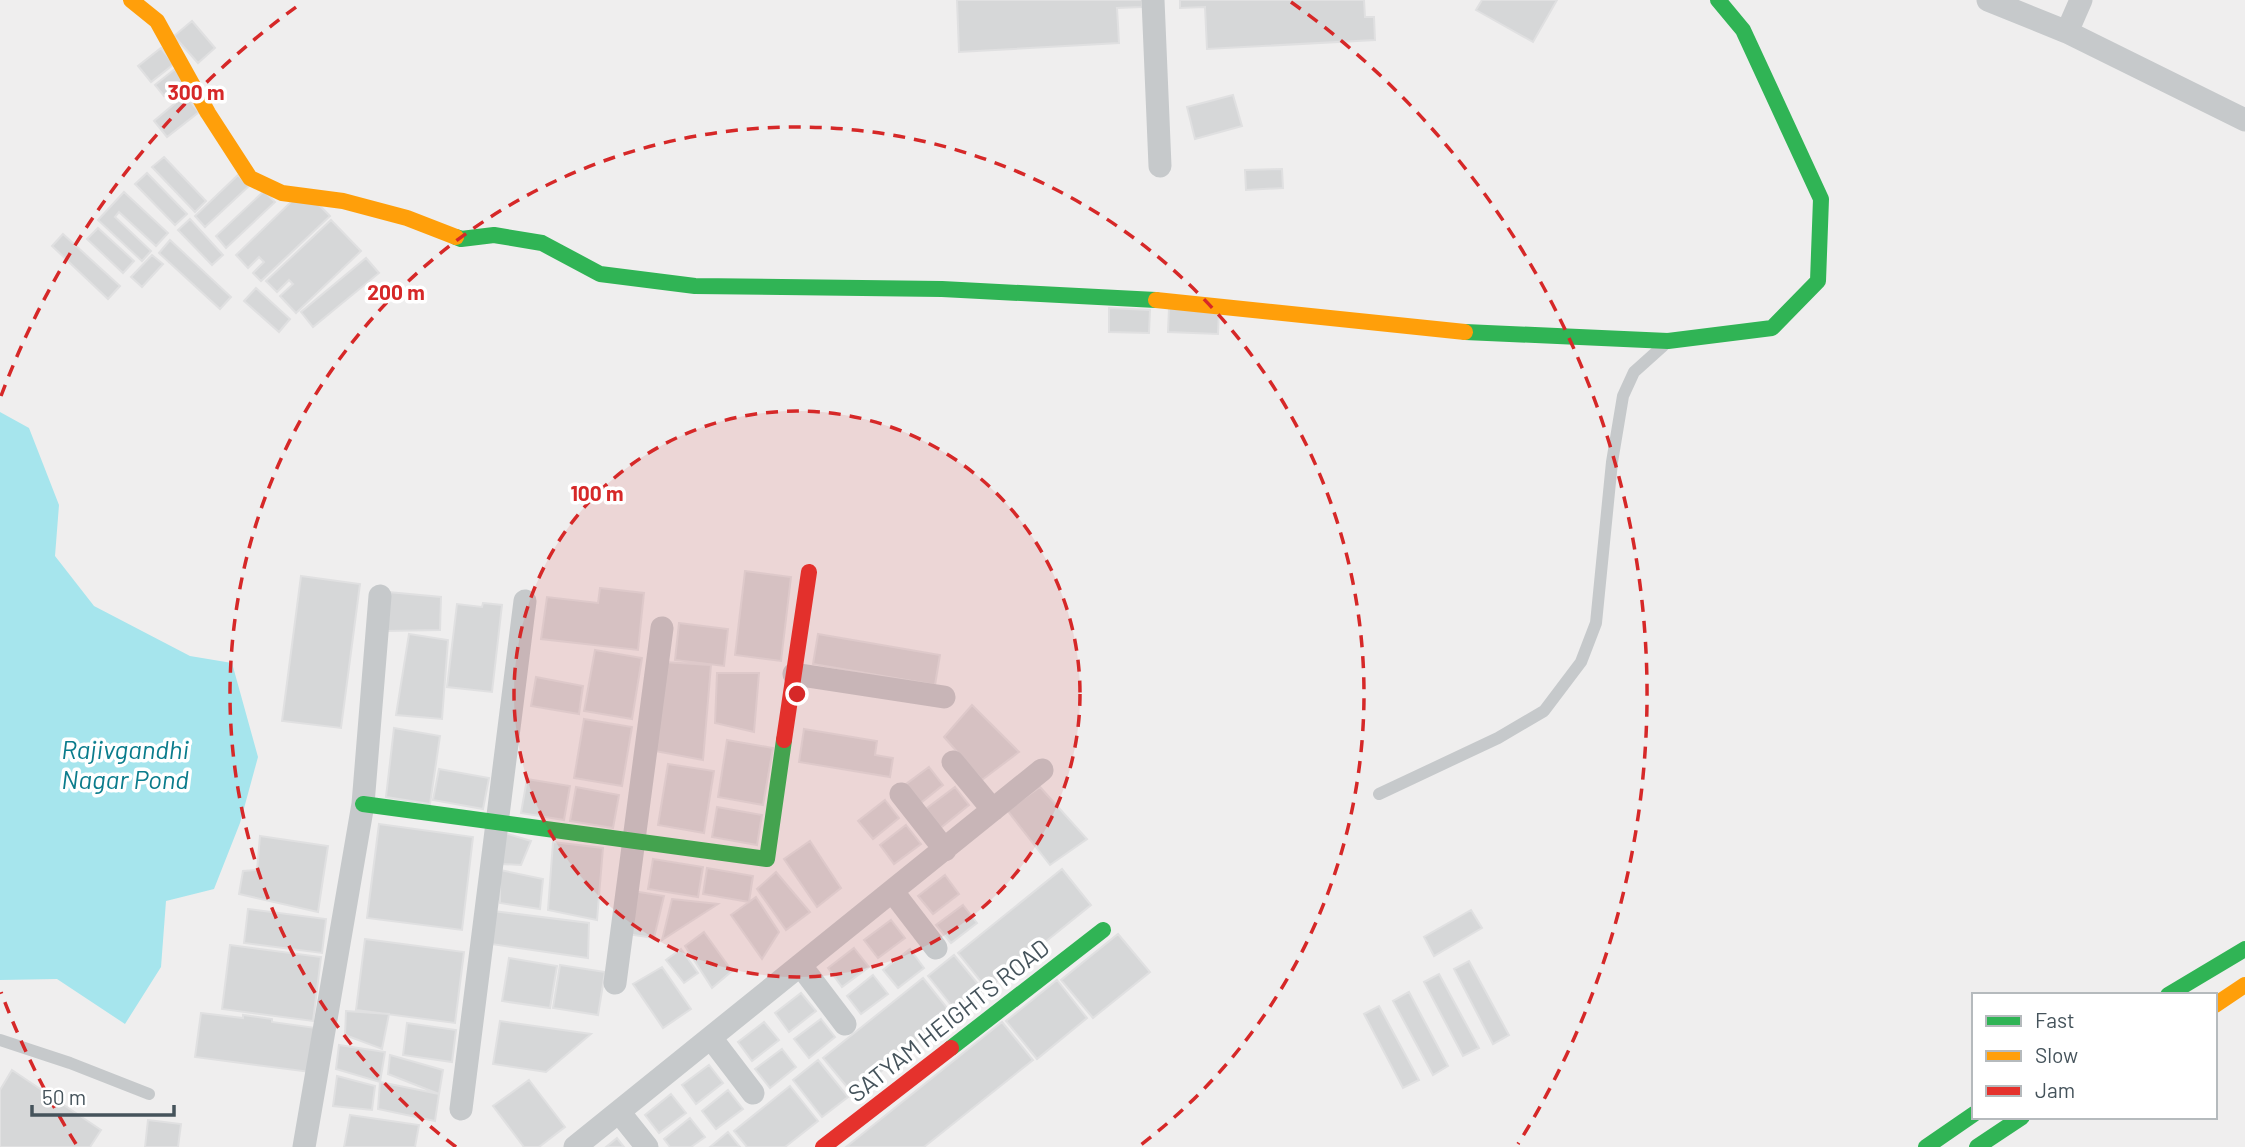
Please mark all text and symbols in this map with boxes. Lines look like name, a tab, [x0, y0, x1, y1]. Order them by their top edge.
text: 300 m	[167, 79, 225, 104]
text: 200 m	[367, 279, 425, 304]
text: 100 m	[570, 480, 624, 505]
centre of rings	[785, 682, 809, 706]
water label: Rajivgandhi Nagar Pond	[61, 733, 189, 794]
street label: SATYAM HEIGHTS ROAD	[842, 932, 1054, 1107]
legend	[1972, 993, 2217, 1119]
text: Fast	[2035, 1007, 2075, 1032]
text: Slow	[2035, 1042, 2078, 1067]
scale bar	[32, 1074, 173, 1118]
text: Jam	[2035, 1077, 2075, 1102]
text: 50 m	[42, 1084, 86, 1109]

